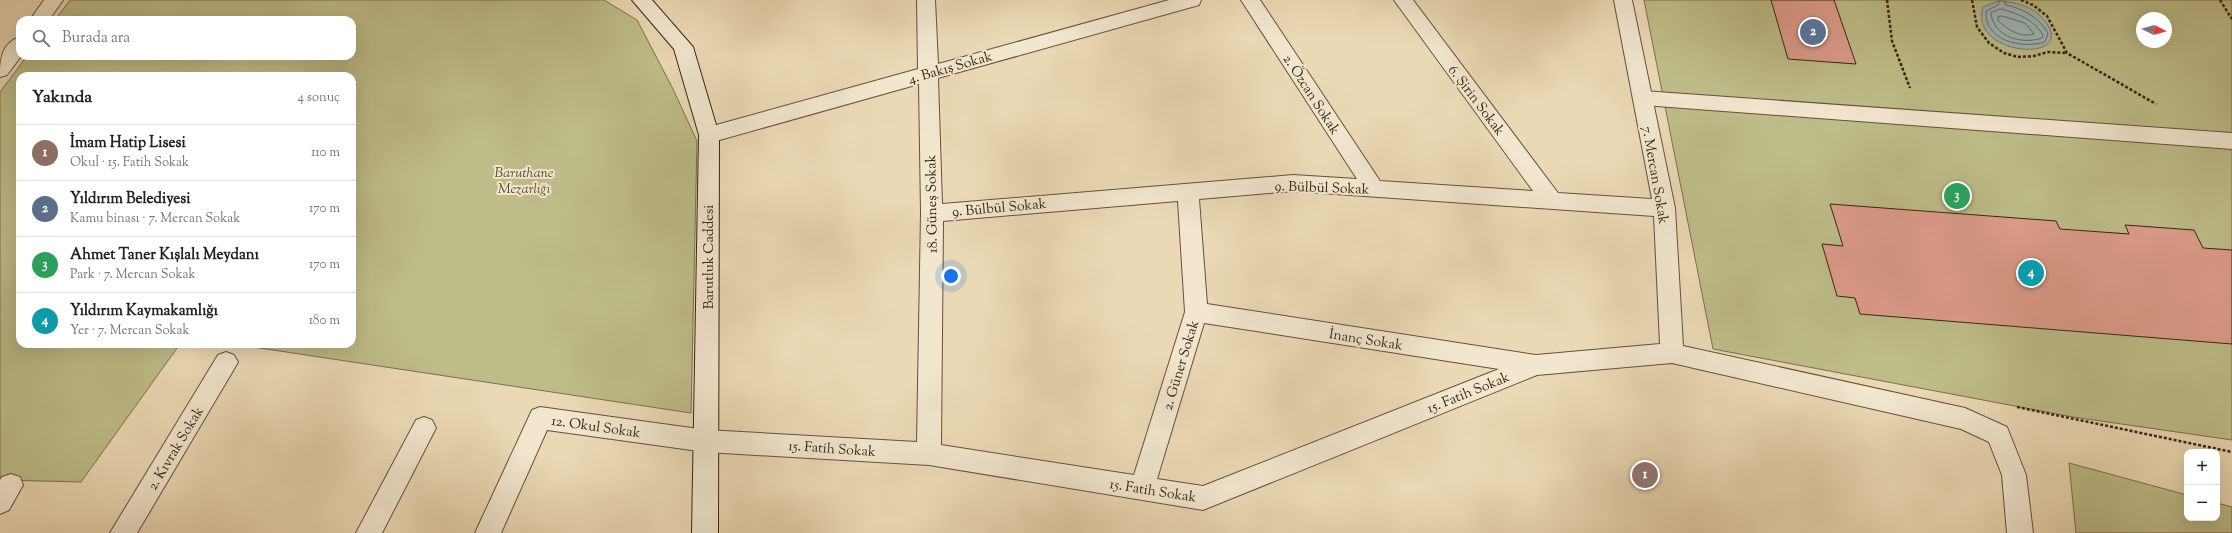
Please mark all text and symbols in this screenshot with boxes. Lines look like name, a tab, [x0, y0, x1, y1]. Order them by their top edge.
north arrow	[2136, 12, 2172, 48]
search box	[16, 16, 356, 60]
pin: 2	[1800, 17, 1826, 47]
icon: search	[30, 27, 52, 49]
text: Burada ara	[62, 28, 130, 49]
street label: 4. Bakış Sokak	[906, 47, 995, 90]
street label: 2. Özcan Sokak	[1277, 51, 1345, 139]
street label: 6. Şirin Sokak	[1442, 62, 1509, 141]
text: Yakında	[32, 86, 92, 110]
text: 4 sonuç	[298, 89, 340, 107]
street label: 7. Mercan Sokak	[1636, 125, 1673, 226]
text: İmam Hatip Lisesi	[70, 133, 186, 154]
text: 1	[43, 144, 47, 162]
text: 110 m	[311, 144, 340, 162]
text: Okul · 15. Fatih Sokak	[70, 154, 189, 172]
street label: 18. Güneş Sokak	[922, 154, 944, 253]
park label: Baruthane Mezarlığı	[495, 164, 554, 200]
street label: 9. Bülbül Sokak	[1274, 177, 1370, 201]
pin: 3	[1944, 181, 1970, 211]
text: Yıldırım Belediyesi	[70, 189, 190, 210]
street label: 9. Bülbül Sokak	[951, 195, 1047, 223]
text: 2	[42, 200, 48, 218]
text: 170 m	[309, 200, 340, 218]
street label: Barutluk Caddesi	[700, 205, 720, 309]
text: Kamu binası · 7. Mercan Sokak	[70, 210, 240, 228]
text: Ahmet Taner Kışlalı Meydanı	[70, 245, 259, 266]
text: 3	[42, 256, 48, 274]
text: 170 m	[309, 256, 340, 274]
pin: 4	[2018, 258, 2044, 288]
text: Park · 7. Mercan Sokak	[70, 266, 196, 284]
your location	[941, 266, 961, 286]
text: Yıldırım Kaymakamlığı	[70, 301, 218, 322]
text: 4	[42, 312, 48, 330]
text: 180 m	[309, 312, 340, 330]
street label: 2. Güner Sokak	[1159, 318, 1205, 413]
text: Yer · 7. Mercan Sokak	[70, 322, 190, 340]
street label: İnanç Sokak	[1327, 325, 1404, 357]
street label: 15. Fatih Sokak	[1424, 368, 1513, 420]
street label: 2. Kıvrak Sokak	[144, 403, 210, 495]
street label: 12. Okul Sokak	[550, 412, 642, 444]
street label: 15. Fatih Sokak	[788, 437, 877, 463]
map controls	[2184, 449, 2220, 521]
button: +	[2184, 449, 2220, 485]
pin: 1	[1632, 460, 1658, 490]
street label: 15. Fatih Sokak	[1108, 475, 1198, 509]
button: −	[2184, 485, 2220, 521]

